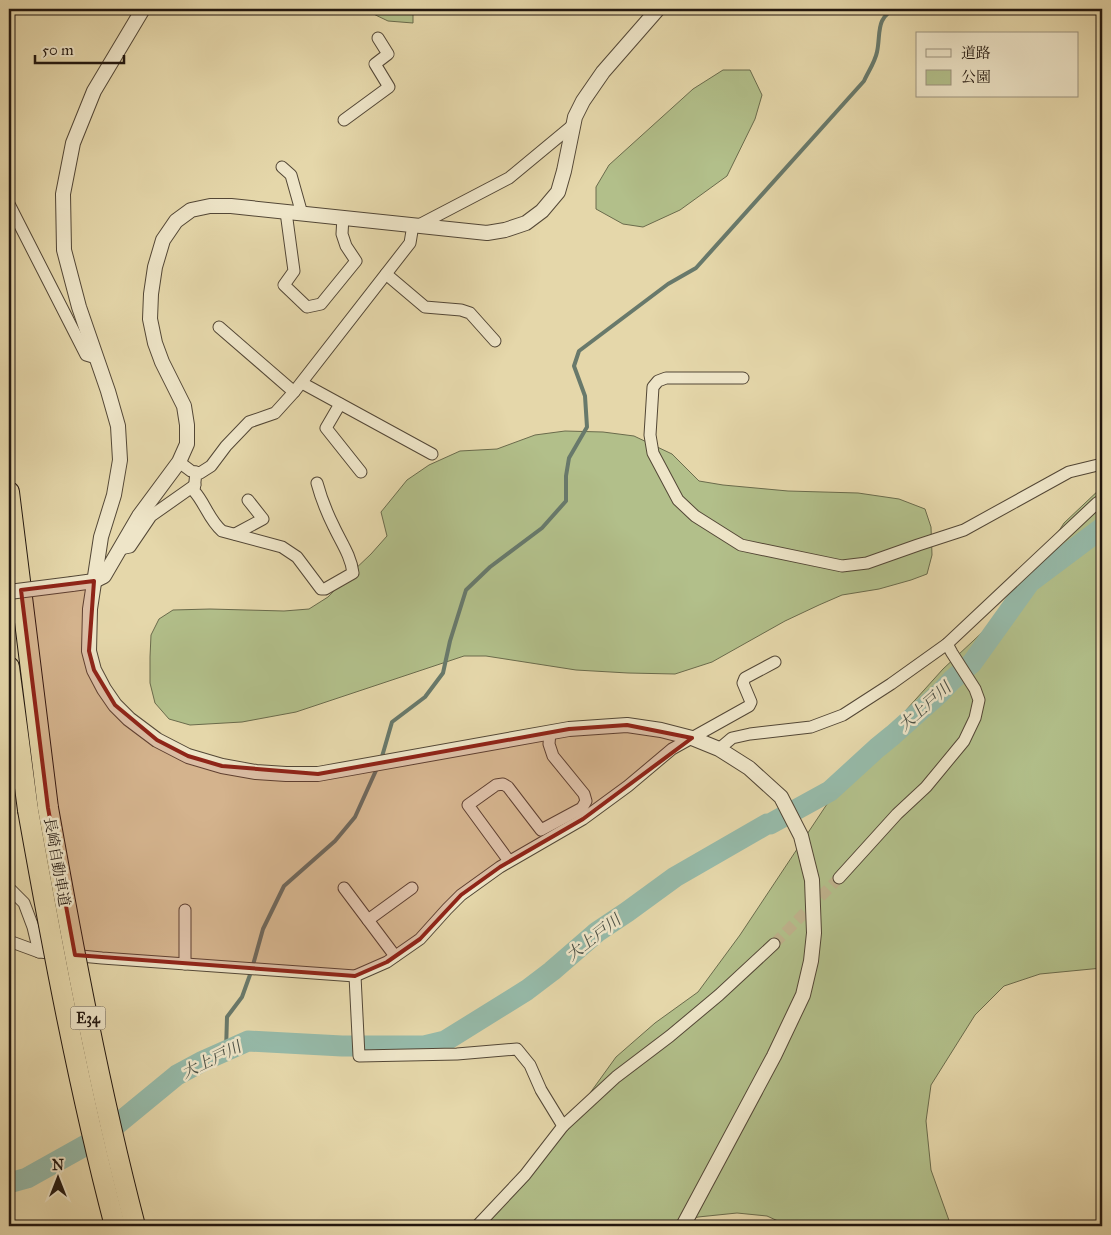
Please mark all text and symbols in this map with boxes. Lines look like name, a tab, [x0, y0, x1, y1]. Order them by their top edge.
scale bar	[35, 32, 124, 64]
legend	[916, 32, 1078, 98]
text: 50 m	[42, 41, 74, 59]
text: 道路	[961, 44, 991, 62]
text: 公園	[961, 68, 991, 86]
water label: 大上戸川	[894, 677, 956, 735]
street label: 長崎自動車道	[40, 816, 74, 908]
water label: 大上戸川	[562, 909, 626, 965]
road number: E34	[70, 1006, 106, 1030]
water label: 大上戸川	[178, 1036, 246, 1082]
north arrow	[32, 1152, 82, 1202]
text: N	[52, 1157, 64, 1174]

